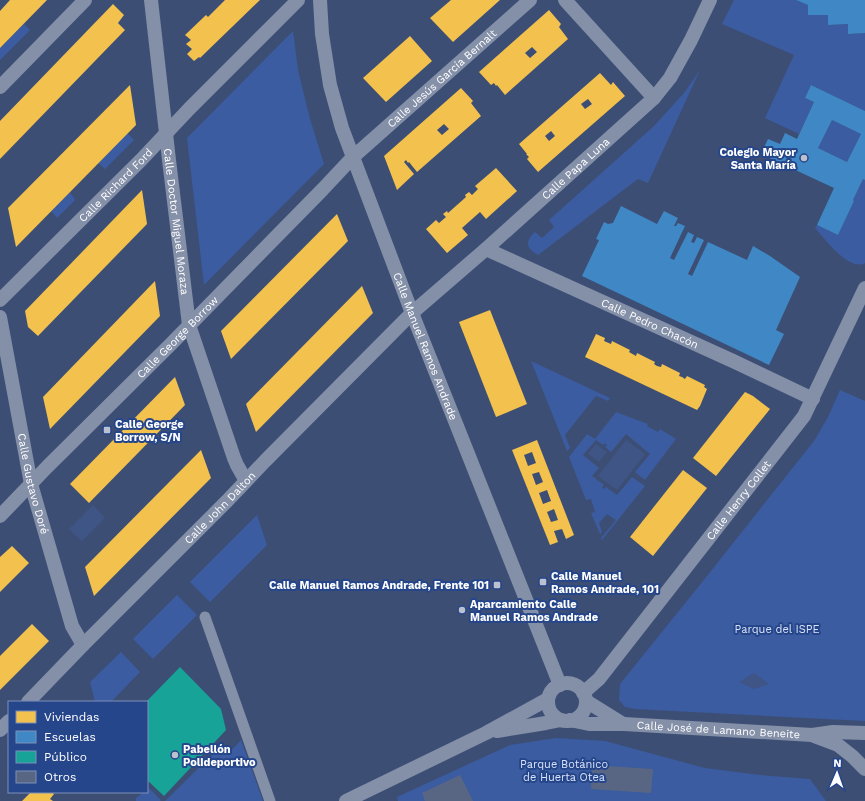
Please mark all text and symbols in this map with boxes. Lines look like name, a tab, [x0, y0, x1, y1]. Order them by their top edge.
street label: Calle Jesús García Bernalt	[385, 27, 499, 130]
street label: Calle Papa Luna	[539, 135, 613, 203]
street label: Calle Richard Ford	[76, 146, 156, 225]
place label: Colegio Mayor Santa María	[719, 146, 797, 172]
street label: Calle Doctor Miguel Moraza	[161, 148, 191, 296]
marker: Colegio Mayor Santa María	[799, 153, 809, 163]
street label: Calle Manuel Ramos Andrade	[390, 271, 460, 422]
street label: Calle George Borrow	[134, 294, 221, 381]
street label: Calle Pedro Chacón	[599, 296, 700, 351]
place label: Calle George Borrow, S/N	[115, 418, 184, 444]
marker: Calle George Borrow, S/N	[102, 425, 112, 435]
street label: Calle Gustavo Doré	[15, 432, 51, 536]
street label: Calle Henry Collet	[704, 458, 774, 543]
street label: Calle John Dalton	[182, 469, 258, 547]
place label: Calle Manuel Ramos Andrade, 101	[551, 570, 659, 596]
marker: Calle Manuel Ramos Andrade, 101	[538, 577, 548, 587]
place label: Calle Manuel Ramos Andrade, Frente 101	[269, 579, 489, 592]
marker: Calle Manuel Ramos Andrade, Frente 101	[492, 580, 502, 590]
place label: Aparcamiento Calle Manuel Ramos Andrade	[470, 598, 598, 624]
marker: Aparcamiento Calle Manuel Ramos Andrade	[457, 605, 467, 615]
park label: Parque del ISPE	[734, 623, 820, 636]
legend	[8, 701, 148, 793]
text: Viviendas	[44, 710, 99, 724]
street label: Calle José de Lamano Beneite	[636, 719, 800, 741]
text: Escuelas	[44, 730, 96, 744]
place label: Pabellón Polideportivo	[183, 743, 256, 769]
text: Público	[44, 750, 87, 764]
marker: Pabellón Polideportivo	[170, 750, 180, 760]
north arrow	[817, 753, 857, 793]
text: N	[833, 757, 842, 770]
park label: Parque Botánico de Huerta Otea	[520, 758, 608, 784]
text: Otros	[44, 770, 76, 784]

